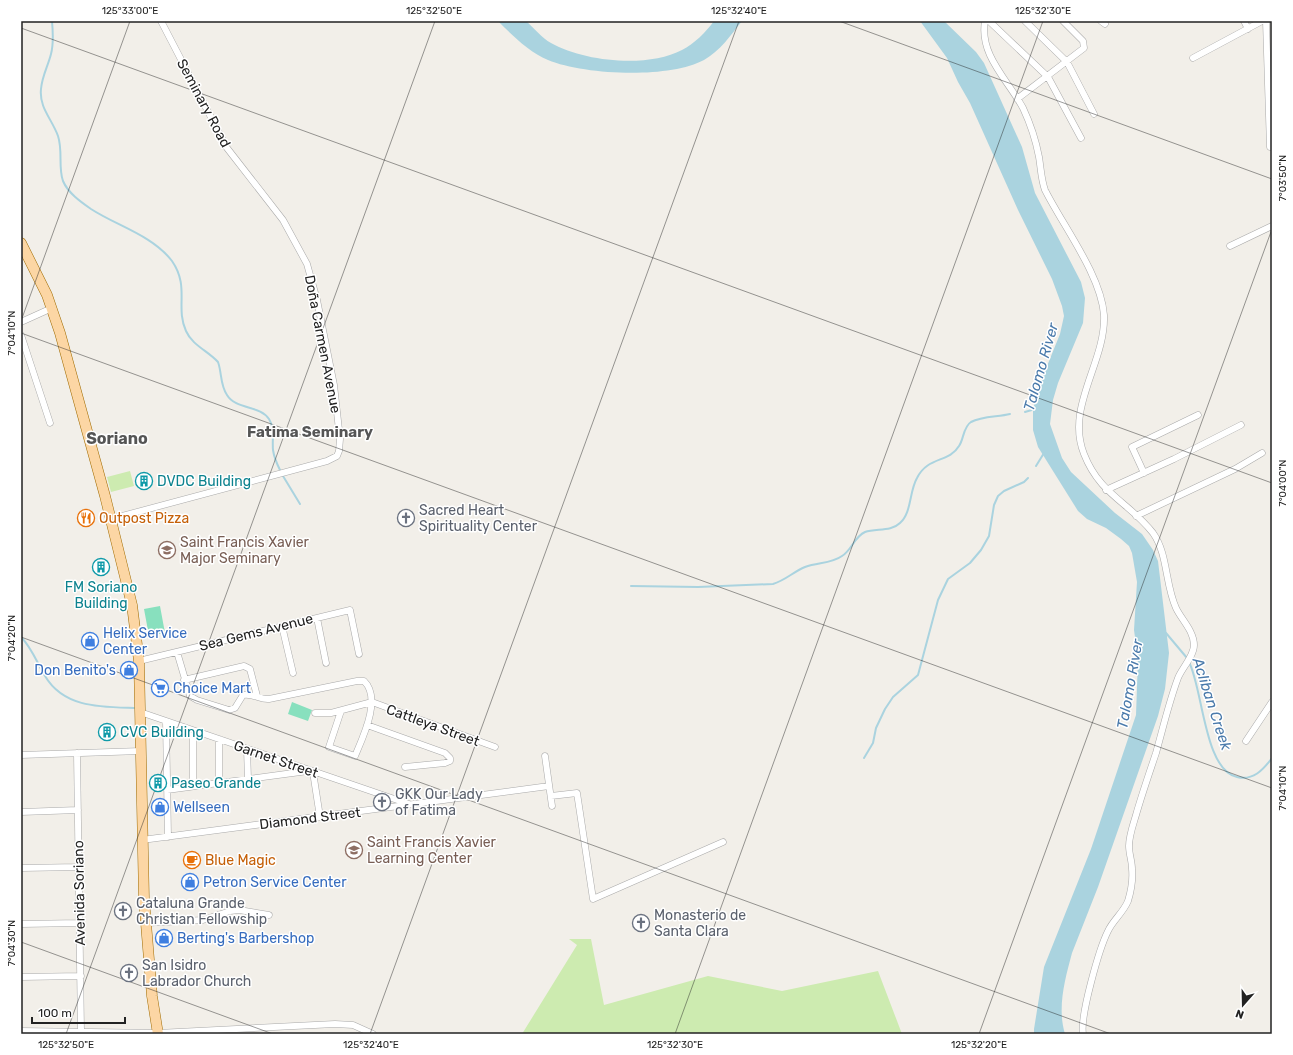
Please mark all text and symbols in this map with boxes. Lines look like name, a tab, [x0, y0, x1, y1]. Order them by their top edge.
text: 125°33'00"E	[102, 5, 158, 17]
text: 125°32'50"E	[406, 5, 462, 17]
text: 125°32'40"E	[711, 5, 767, 17]
text: 125°32'30"E	[1015, 5, 1071, 17]
street label: Seminary Road	[173, 56, 234, 150]
text: 7°03'50"N	[1277, 155, 1289, 201]
street label: Doña Carmen Avenue	[301, 273, 344, 415]
text: 7°04'10"N	[6, 311, 18, 355]
water label: Talomo River	[1020, 320, 1063, 413]
district label: Fatima Seminary	[247, 423, 373, 441]
district label: Soriano	[86, 429, 148, 448]
text: 7°04'00"N	[1277, 459, 1289, 506]
building icon: DVDC Building	[134, 471, 154, 491]
place label: DVDC Building	[157, 473, 251, 490]
place label: Sacred Heart Spirituality Center	[419, 502, 538, 535]
restaurant icon: Outpost Pizza	[76, 508, 96, 528]
church icon: Sacred Heart Spirituality Center	[396, 508, 416, 528]
place label: Outpost Pizza	[99, 510, 189, 527]
place label: Saint Francis Xavier Major Seminary	[180, 534, 310, 567]
school or university icon: Saint Francis Xavier Major Seminary	[157, 540, 177, 560]
building icon: FM Soriano Building	[91, 557, 111, 577]
place label: FM Soriano Building	[65, 579, 137, 612]
street label: Sea Gems Avenue	[197, 610, 315, 655]
text: 7°04'20"N	[6, 615, 18, 661]
place label: Helix Service Center	[103, 625, 187, 658]
shop icon: Helix Service Center	[80, 631, 100, 651]
water label: Talomo River	[1113, 636, 1147, 730]
water label: Acliban Creek	[1188, 655, 1236, 753]
shop icon: Don Benito's	[119, 660, 139, 680]
place label: Don Benito's	[34, 662, 116, 679]
supermarket icon: Choice Mart	[150, 678, 170, 698]
place label: Choice Mart	[173, 680, 251, 697]
street label: Cattleya Street	[384, 701, 482, 750]
building icon: CVC Building	[97, 722, 117, 742]
place label: CVC Building	[120, 724, 204, 741]
street label: Garnet Street	[231, 737, 321, 782]
text: 7°04'10"N	[1277, 766, 1289, 810]
building icon: Paseo Grande	[148, 773, 168, 793]
place label: Paseo Grande	[171, 775, 261, 792]
place label: GKK Our Lady of Fatima	[395, 786, 483, 819]
church icon: GKK Our Lady of Fatima	[372, 792, 392, 812]
shop icon: Wellseen	[150, 797, 170, 817]
place label: Wellseen	[173, 799, 230, 816]
street label: Diamond Street	[258, 804, 362, 833]
place label: Saint Francis Xavier Learning Center	[367, 834, 497, 867]
street label: Avenida Soriano	[70, 840, 89, 946]
school or university icon: Saint Francis Xavier Learning Center	[344, 840, 364, 860]
cafe icon: Blue Magic	[182, 850, 202, 870]
place label: Blue Magic	[205, 852, 276, 869]
shop icon: Petron Service Center	[180, 872, 200, 892]
place label: Petron Service Center	[203, 874, 347, 891]
place label: Cataluna Grande Christian Fellowship	[136, 895, 267, 928]
church icon: Cataluna Grande Christian Fellowship	[113, 901, 133, 921]
place label: Monasterio de Santa Clara	[654, 907, 746, 940]
church icon: Monasterio de Santa Clara	[631, 913, 651, 933]
text: 7°04'30"N	[6, 920, 18, 966]
shop icon: Berting's Barbershop	[154, 928, 174, 948]
place label: Berting's Barbershop	[177, 930, 314, 947]
place label: San Isidro Labrador Church	[142, 957, 251, 990]
church icon: San Isidro Labrador Church	[119, 963, 139, 983]
north arrow	[1223, 985, 1263, 1025]
scale bar	[32, 999, 125, 1025]
text: 100 m	[38, 1006, 72, 1020]
text: N	[1234, 1006, 1246, 1021]
text: 125°32'50"E	[38, 1039, 94, 1051]
text: 125°32'40"E	[343, 1039, 399, 1051]
text: 125°32'30"E	[647, 1039, 703, 1051]
text: 125°32'20"E	[951, 1039, 1007, 1051]

